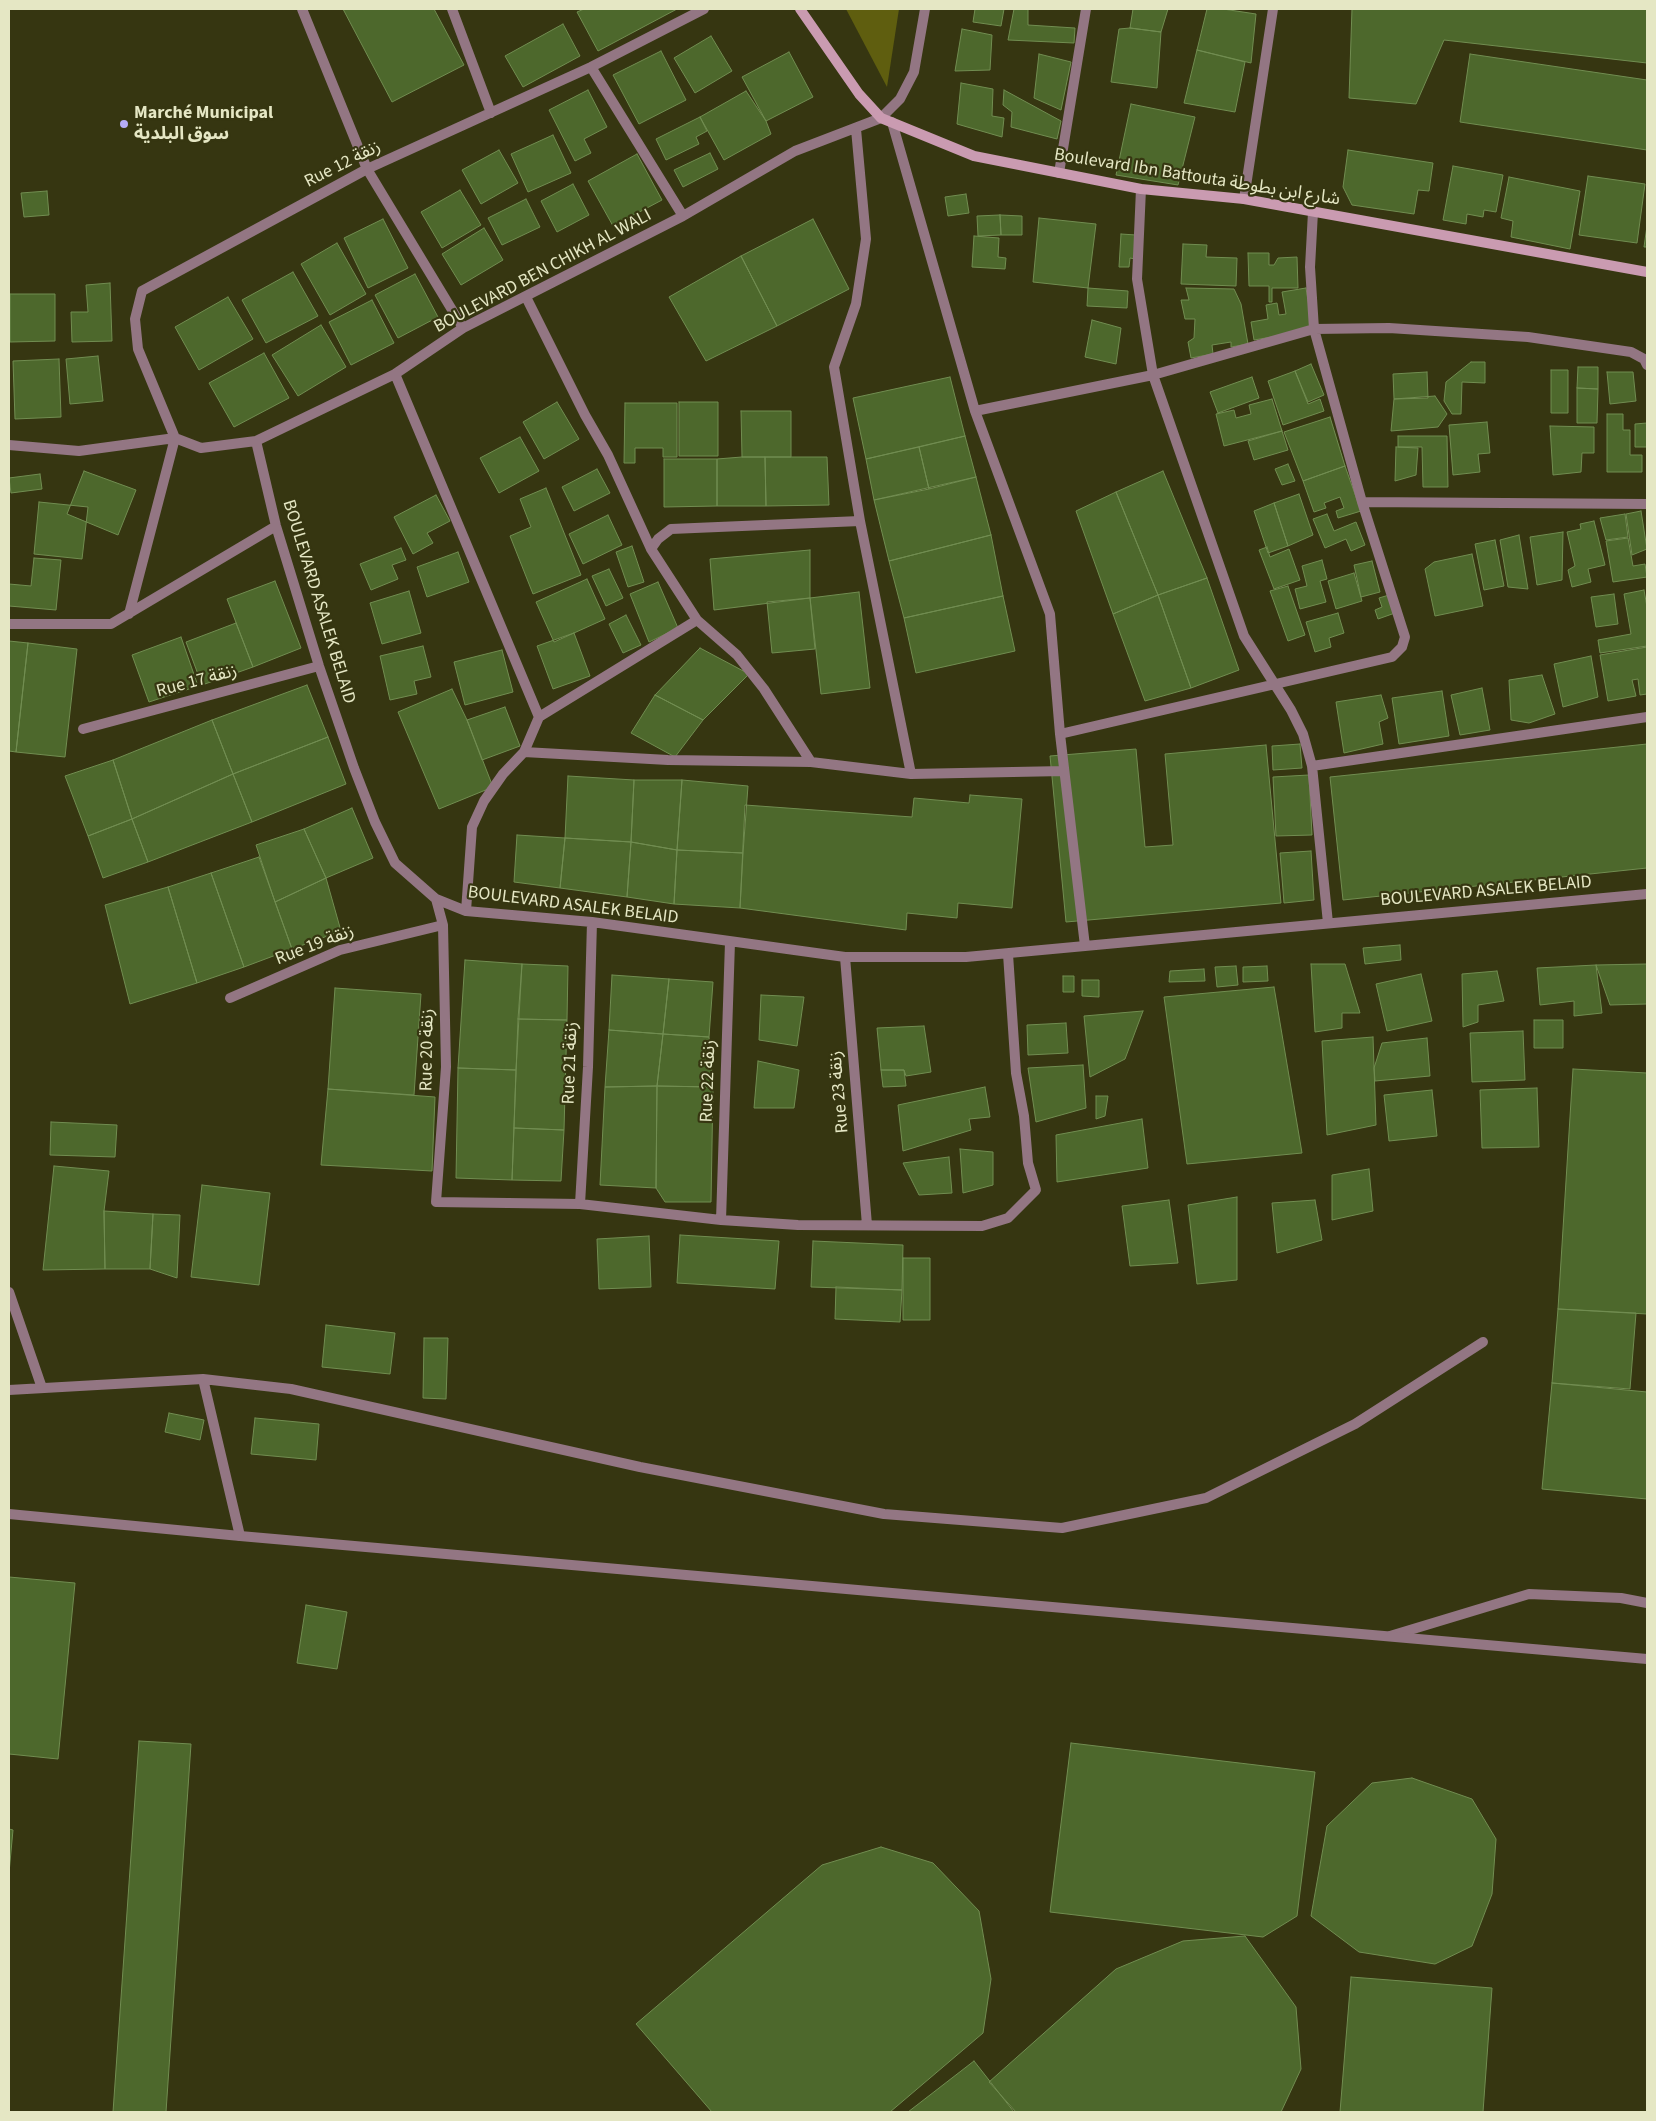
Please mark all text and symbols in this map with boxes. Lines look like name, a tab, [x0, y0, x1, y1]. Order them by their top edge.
place label: Marché Municipal سوق البلدية	[134, 103, 273, 146]
marker: Marché Municipal سوق البلدية	[118, 118, 130, 130]
street label: Rue 12 زنقة	[301, 137, 385, 193]
street label: Boulevard Ibn Battouta شارع ابن بطوطة	[1053, 145, 1341, 211]
street label: BOULEVARD BEN CHIKH AL WALI	[430, 205, 656, 339]
street label: BOULEVARD ASALEK BELAID	[277, 497, 359, 707]
street label: Rue 17 زنقة	[154, 661, 240, 703]
street label: BOULEVARD ASALEK BELAID	[1379, 872, 1593, 912]
street label: BOULEVARD ASALEK BELAID	[466, 882, 680, 930]
street label: Rue 19 زنقة	[273, 921, 357, 971]
street label: Rue 20 زنقة	[416, 1009, 440, 1091]
street label: Rue 21 زنقة	[559, 1021, 583, 1105]
street label: Rue 22 زنقة	[697, 1039, 721, 1123]
street label: Rue 23 زنقة	[826, 1050, 854, 1134]

